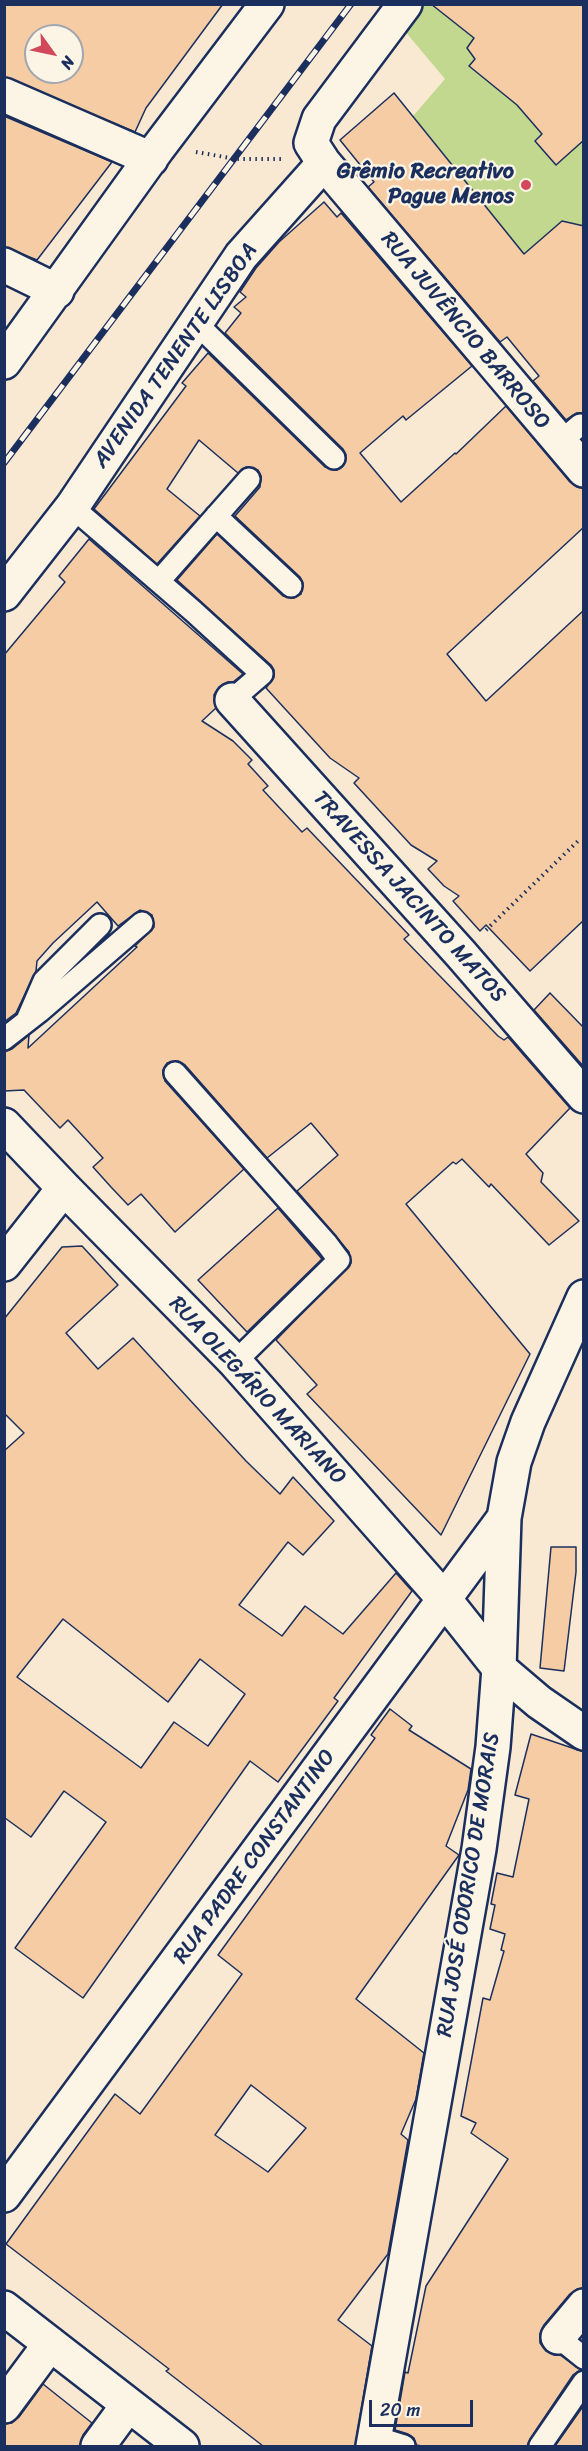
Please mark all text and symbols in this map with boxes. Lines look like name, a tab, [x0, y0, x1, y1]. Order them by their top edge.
north arrow	[24, 24, 84, 84]
text: N	[53, 50, 83, 76]
place label: Grêmio Recreativo Pague Menos	[337, 159, 514, 210]
marker: Grêmio Recreativo Pague Menos	[519, 178, 533, 192]
street label: RUA JUVÊNCIO BARROSO	[375, 227, 555, 435]
street label: AVENIDA TENENTE LISBOA	[88, 239, 264, 473]
street label: TRAVESSA JACINTO MATOS	[307, 786, 511, 1008]
street label: RUA OLEGÁRIO MARIANO	[163, 1291, 351, 1491]
street label: RUA JOSÉ ODORICO DE MORAIS	[432, 1731, 506, 2039]
street label: RUA PADRE CONSTANTINO	[168, 1745, 342, 1969]
scale bar	[372, 2388, 476, 2426]
text: 20 m	[380, 2394, 420, 2426]

